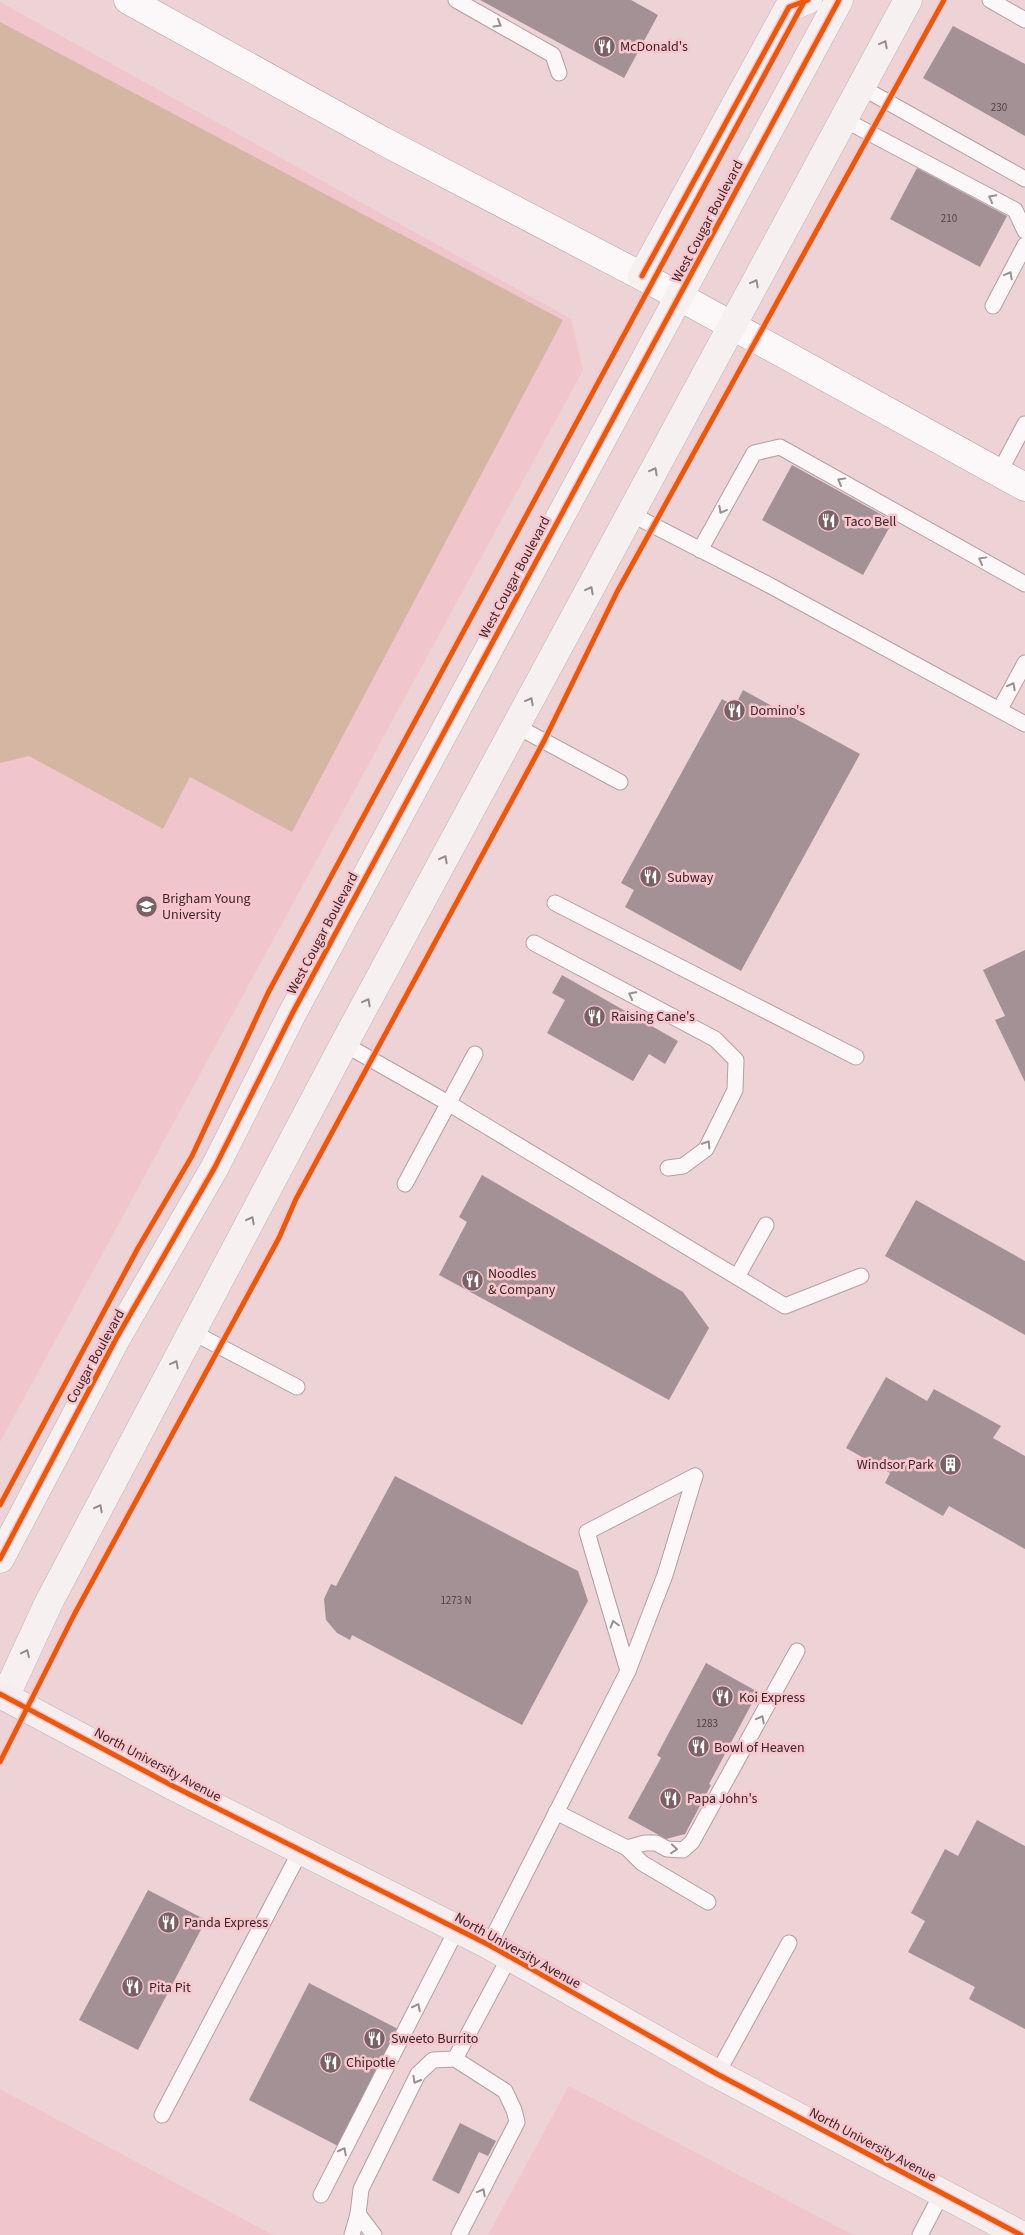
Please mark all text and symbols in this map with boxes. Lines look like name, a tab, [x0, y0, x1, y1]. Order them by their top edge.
one-way arrow	[492, 18, 501, 28]
restaurant icon: McDonald's	[592, 34, 616, 58]
place label: McDonald's	[620, 37, 688, 57]
one-way arrow	[877, 41, 887, 50]
house number: 230	[991, 100, 1007, 115]
street label: West Cougar Boulevard	[667, 157, 749, 286]
one-way arrow	[989, 194, 998, 204]
house number: 210	[941, 211, 957, 226]
one-way arrow	[1003, 271, 1013, 280]
one-way arrow	[749, 279, 759, 288]
one-way arrow	[648, 467, 658, 476]
one-way arrow	[837, 477, 846, 487]
one-way arrow	[718, 505, 728, 514]
restaurant icon: Taco Bell	[816, 509, 840, 533]
place label: Taco Bell	[844, 512, 897, 532]
street label: West Cougar Boulevard	[474, 513, 556, 642]
one-way arrow	[979, 557, 988, 567]
one-way arrow	[583, 587, 593, 596]
one-way arrow	[1006, 682, 1016, 691]
one-way arrow	[524, 697, 534, 706]
restaurant icon: Domino's	[722, 698, 746, 722]
place label: Domino's	[750, 701, 805, 721]
one-way arrow	[438, 855, 448, 864]
restaurant icon: Subway	[639, 865, 663, 889]
place label: Subway	[667, 868, 714, 888]
street label: West Cougar Boulevard	[282, 869, 364, 998]
place label: Brigham Young University	[162, 889, 251, 925]
school or university icon: Brigham Young University	[134, 894, 158, 918]
one-way arrow	[628, 991, 637, 1001]
one-way arrow	[361, 998, 371, 1007]
restaurant icon: Raising Cane's	[583, 1004, 607, 1028]
place label: Raising Cane's	[611, 1007, 695, 1027]
one-way arrow	[701, 1141, 711, 1150]
one-way arrow	[245, 1216, 255, 1225]
place label: Noodles & Company	[488, 1264, 556, 1300]
restaurant icon: Noodles & Company	[460, 1269, 484, 1293]
street label: Cougar Boulevard	[62, 1306, 130, 1407]
one-way arrow	[168, 1360, 178, 1369]
building icon: Windsor Park	[938, 1452, 962, 1476]
place label: Windsor Park	[857, 1455, 934, 1475]
one-way arrow	[93, 1504, 103, 1513]
house number: 1273 N	[440, 1593, 472, 1608]
one-way arrow	[610, 1620, 620, 1629]
one-way arrow	[19, 1649, 30, 1658]
restaurant icon: Koi Express	[711, 1685, 735, 1709]
place label: Koi Express	[739, 1688, 805, 1708]
one-way arrow	[755, 1715, 765, 1724]
house number: 1283	[696, 1716, 718, 1731]
street label: North University Avenue	[90, 1723, 225, 1807]
restaurant icon: Bowl of Heaven	[686, 1735, 710, 1759]
place label: Bowl of Heaven	[714, 1738, 805, 1758]
restaurant icon: Papa John's	[659, 1786, 683, 1810]
place label: Papa John's	[687, 1789, 758, 1809]
one-way arrow	[670, 1843, 678, 1854]
street label: North University Avenue	[451, 1908, 584, 1994]
restaurant icon: Panda Express	[156, 1910, 180, 1934]
place label: Panda Express	[184, 1913, 268, 1933]
restaurant icon: Pita Pit	[121, 1975, 145, 1999]
place label: Pita Pit	[149, 1978, 191, 1998]
one-way arrow	[411, 2003, 421, 2012]
restaurant icon: Sweeto Burrito	[363, 2026, 387, 2050]
place label: Sweeto Burrito	[391, 2029, 478, 2049]
restaurant icon: Chipotle	[318, 2050, 342, 2074]
place label: Chipotle	[346, 2053, 395, 2073]
one-way arrow	[413, 2074, 423, 2083]
street label: North University Avenue	[805, 2103, 940, 2187]
one-way arrow	[337, 2147, 347, 2156]
one-way arrow	[476, 2188, 486, 2197]

